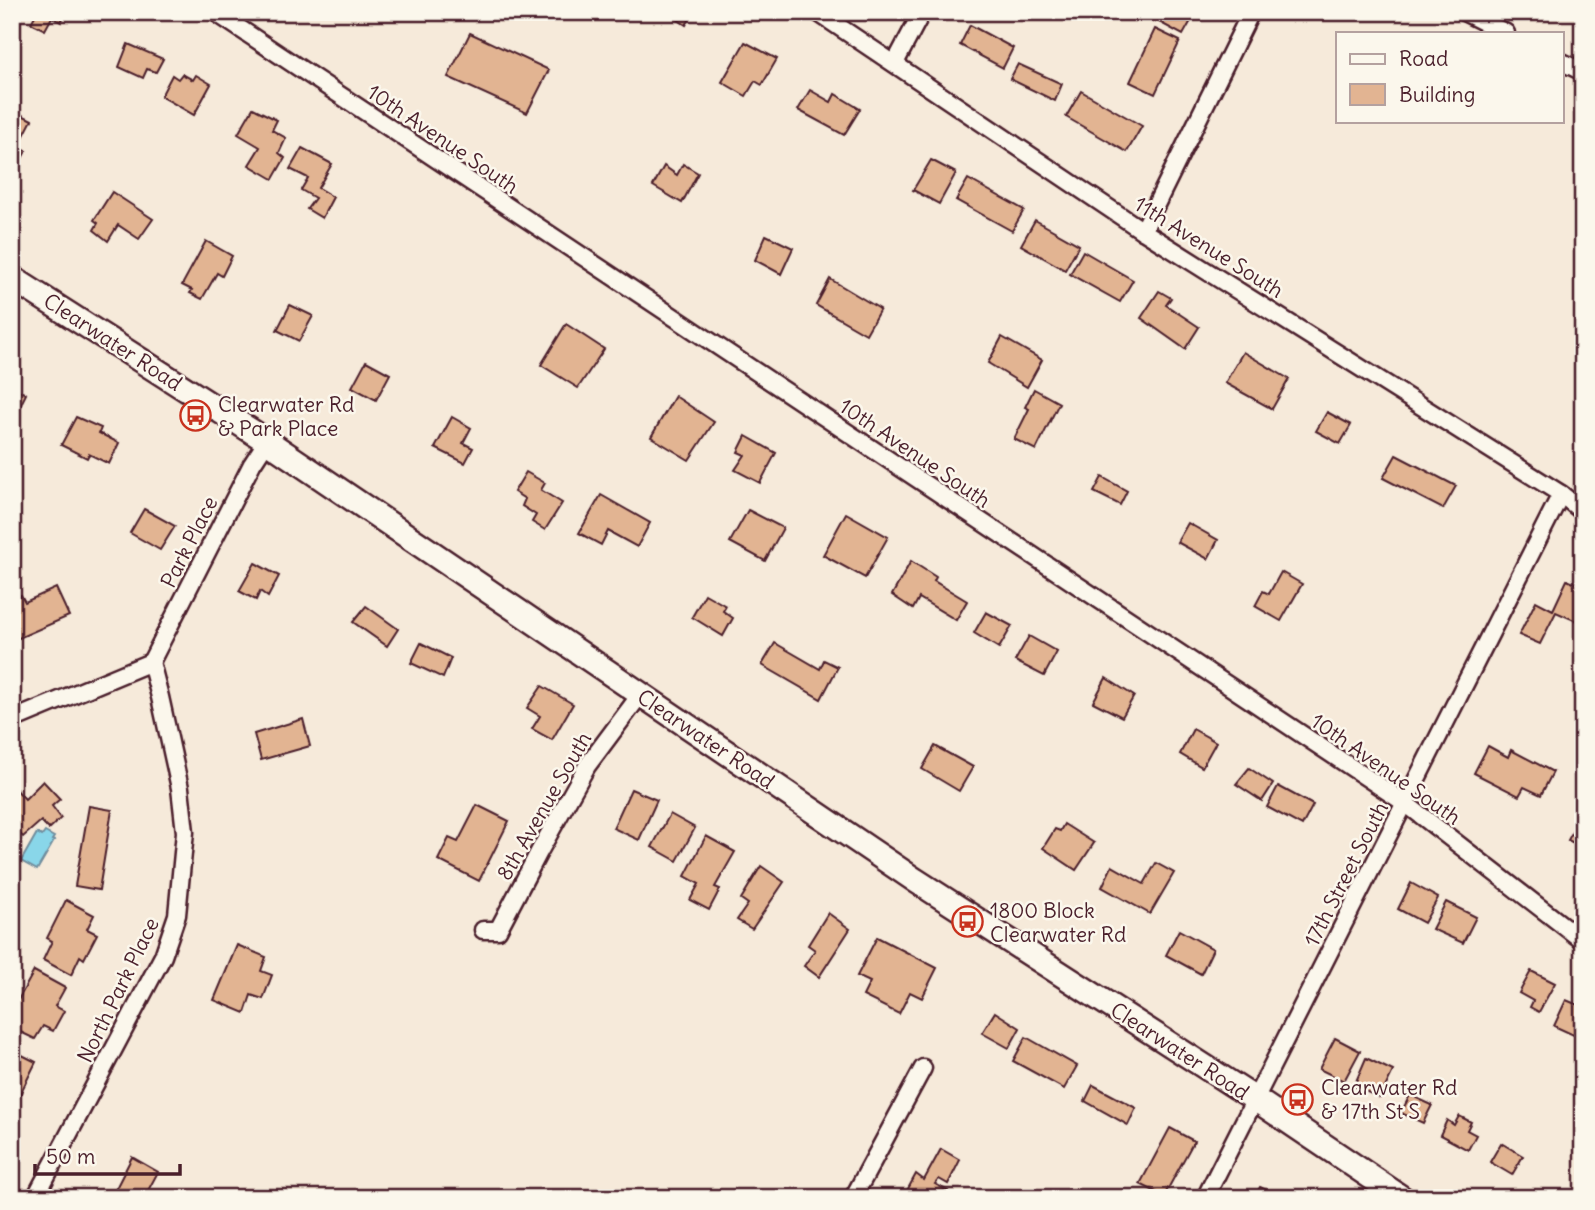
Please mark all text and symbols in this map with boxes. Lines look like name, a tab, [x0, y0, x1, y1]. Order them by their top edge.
legend	[1336, 32, 1564, 122]
text: Road	[1399, 45, 1448, 72]
street label: 10th Avenue South	[362, 78, 524, 200]
text: Building	[1399, 81, 1475, 108]
street label: 11th Avenue South	[1129, 190, 1289, 304]
street label: Clearwater Road	[39, 287, 187, 397]
place label: Clearwater Rd & Park Place	[218, 391, 354, 442]
street label: 10th Avenue South	[834, 392, 996, 514]
bus stop icon: Clearwater Rd & Park Place	[178, 399, 212, 433]
street label: Park Place	[154, 492, 224, 592]
street label: Clearwater Road	[632, 683, 780, 795]
street label: 10th Avenue South	[1306, 707, 1466, 831]
street label: 8th Avenue South	[491, 727, 597, 885]
street label: 17th Street South	[1298, 797, 1394, 951]
place label: 1800 Block Clearwater Rd	[990, 897, 1126, 948]
bus stop icon: 1800 Block Clearwater Rd	[950, 905, 984, 939]
street label: North Park Place	[71, 913, 165, 1067]
street label: Clearwater Road	[1106, 996, 1254, 1106]
place label: Clearwater Rd & 17th St S	[1321, 1074, 1457, 1125]
bus stop icon: Clearwater Rd & 17th St S	[1281, 1082, 1315, 1116]
scale bar	[35, 1133, 180, 1177]
text: 50 m	[46, 1143, 95, 1170]

